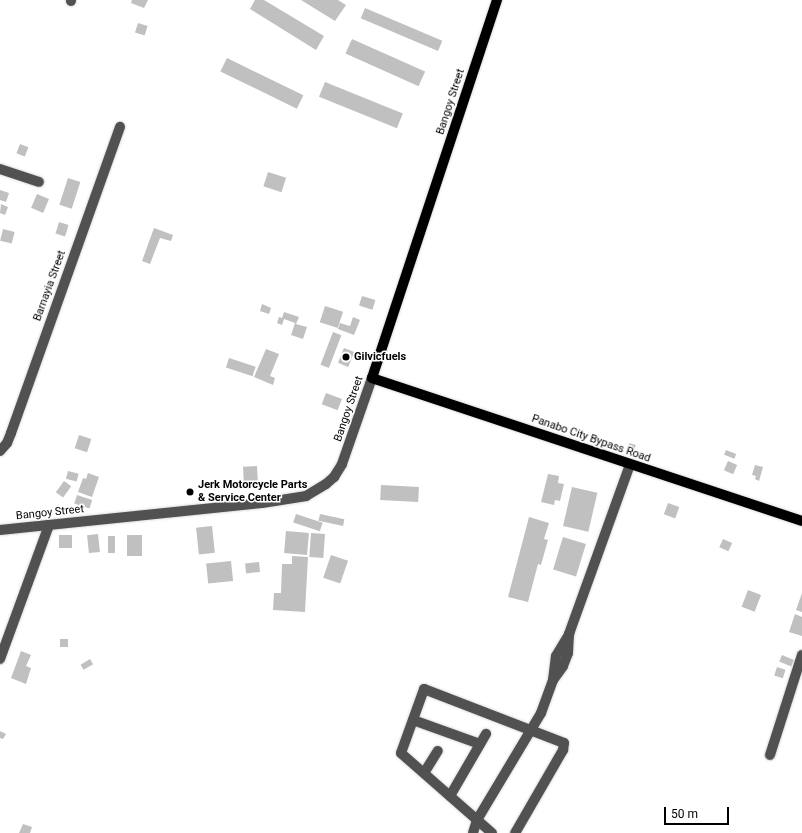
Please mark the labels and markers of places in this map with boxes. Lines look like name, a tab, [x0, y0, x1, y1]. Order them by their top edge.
place label: Gilvicfuels	[354, 350, 406, 364]
marker: Gilvicfuels	[341, 352, 351, 362]
place label: Jerk Motorcycle Parts & Service Center	[198, 479, 307, 505]
marker: Jerk Motorcycle Parts & Service Center	[185, 487, 195, 497]

